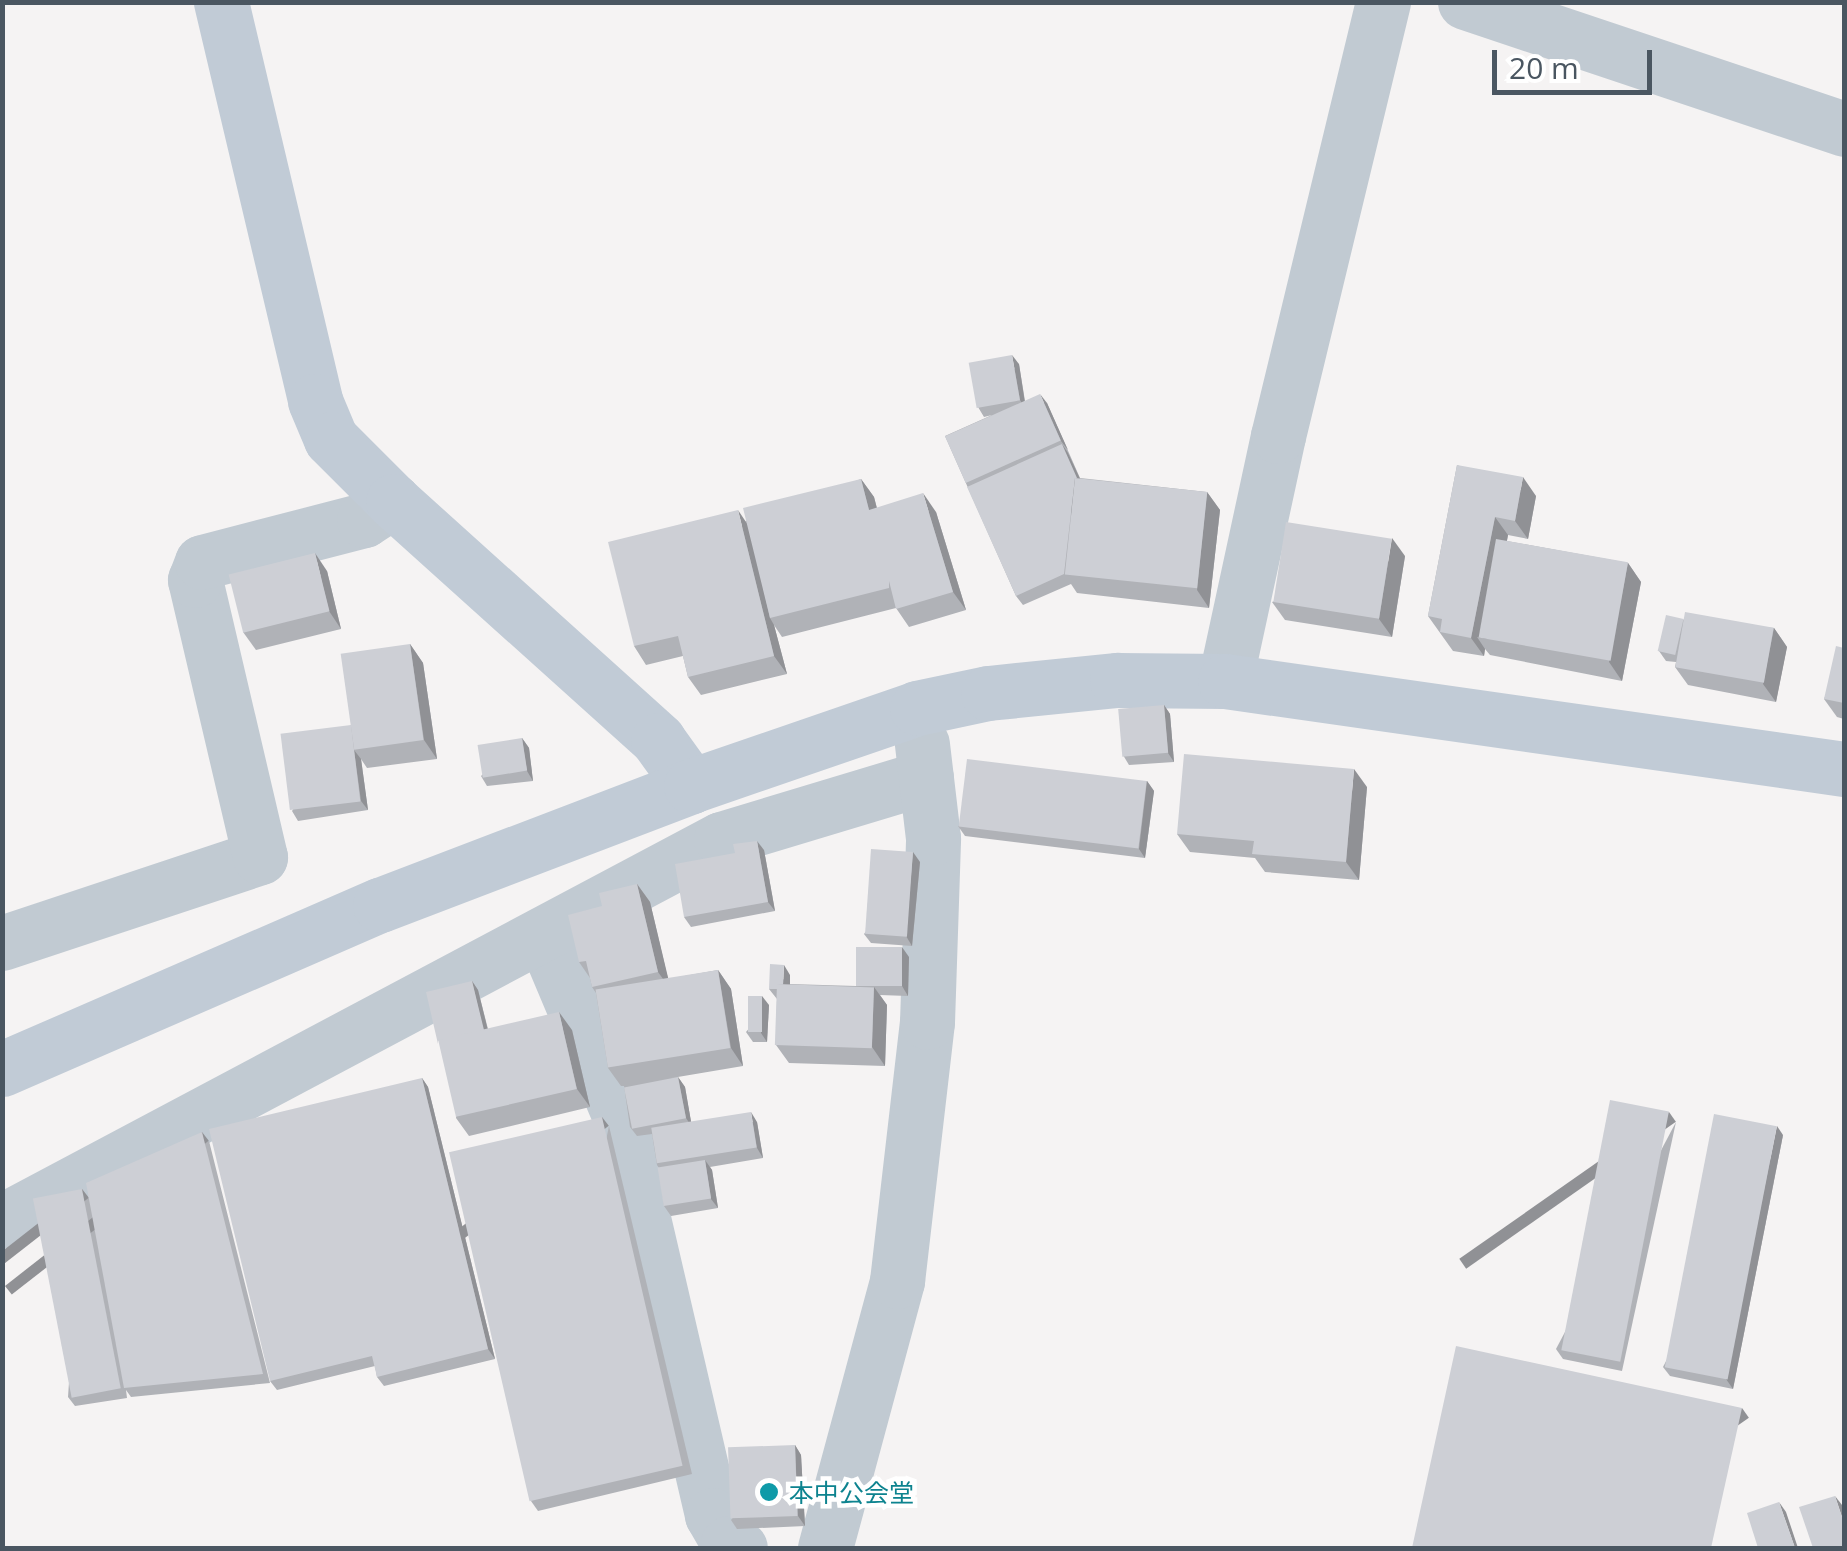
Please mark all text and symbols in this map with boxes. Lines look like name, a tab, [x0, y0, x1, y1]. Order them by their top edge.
scale bar	[1497, 30, 1657, 92]
text: 20 m	[1509, 47, 1579, 88]
place label: 本中公会堂	[789, 1477, 914, 1507]
marker: 本中公会堂	[758, 1481, 780, 1503]

